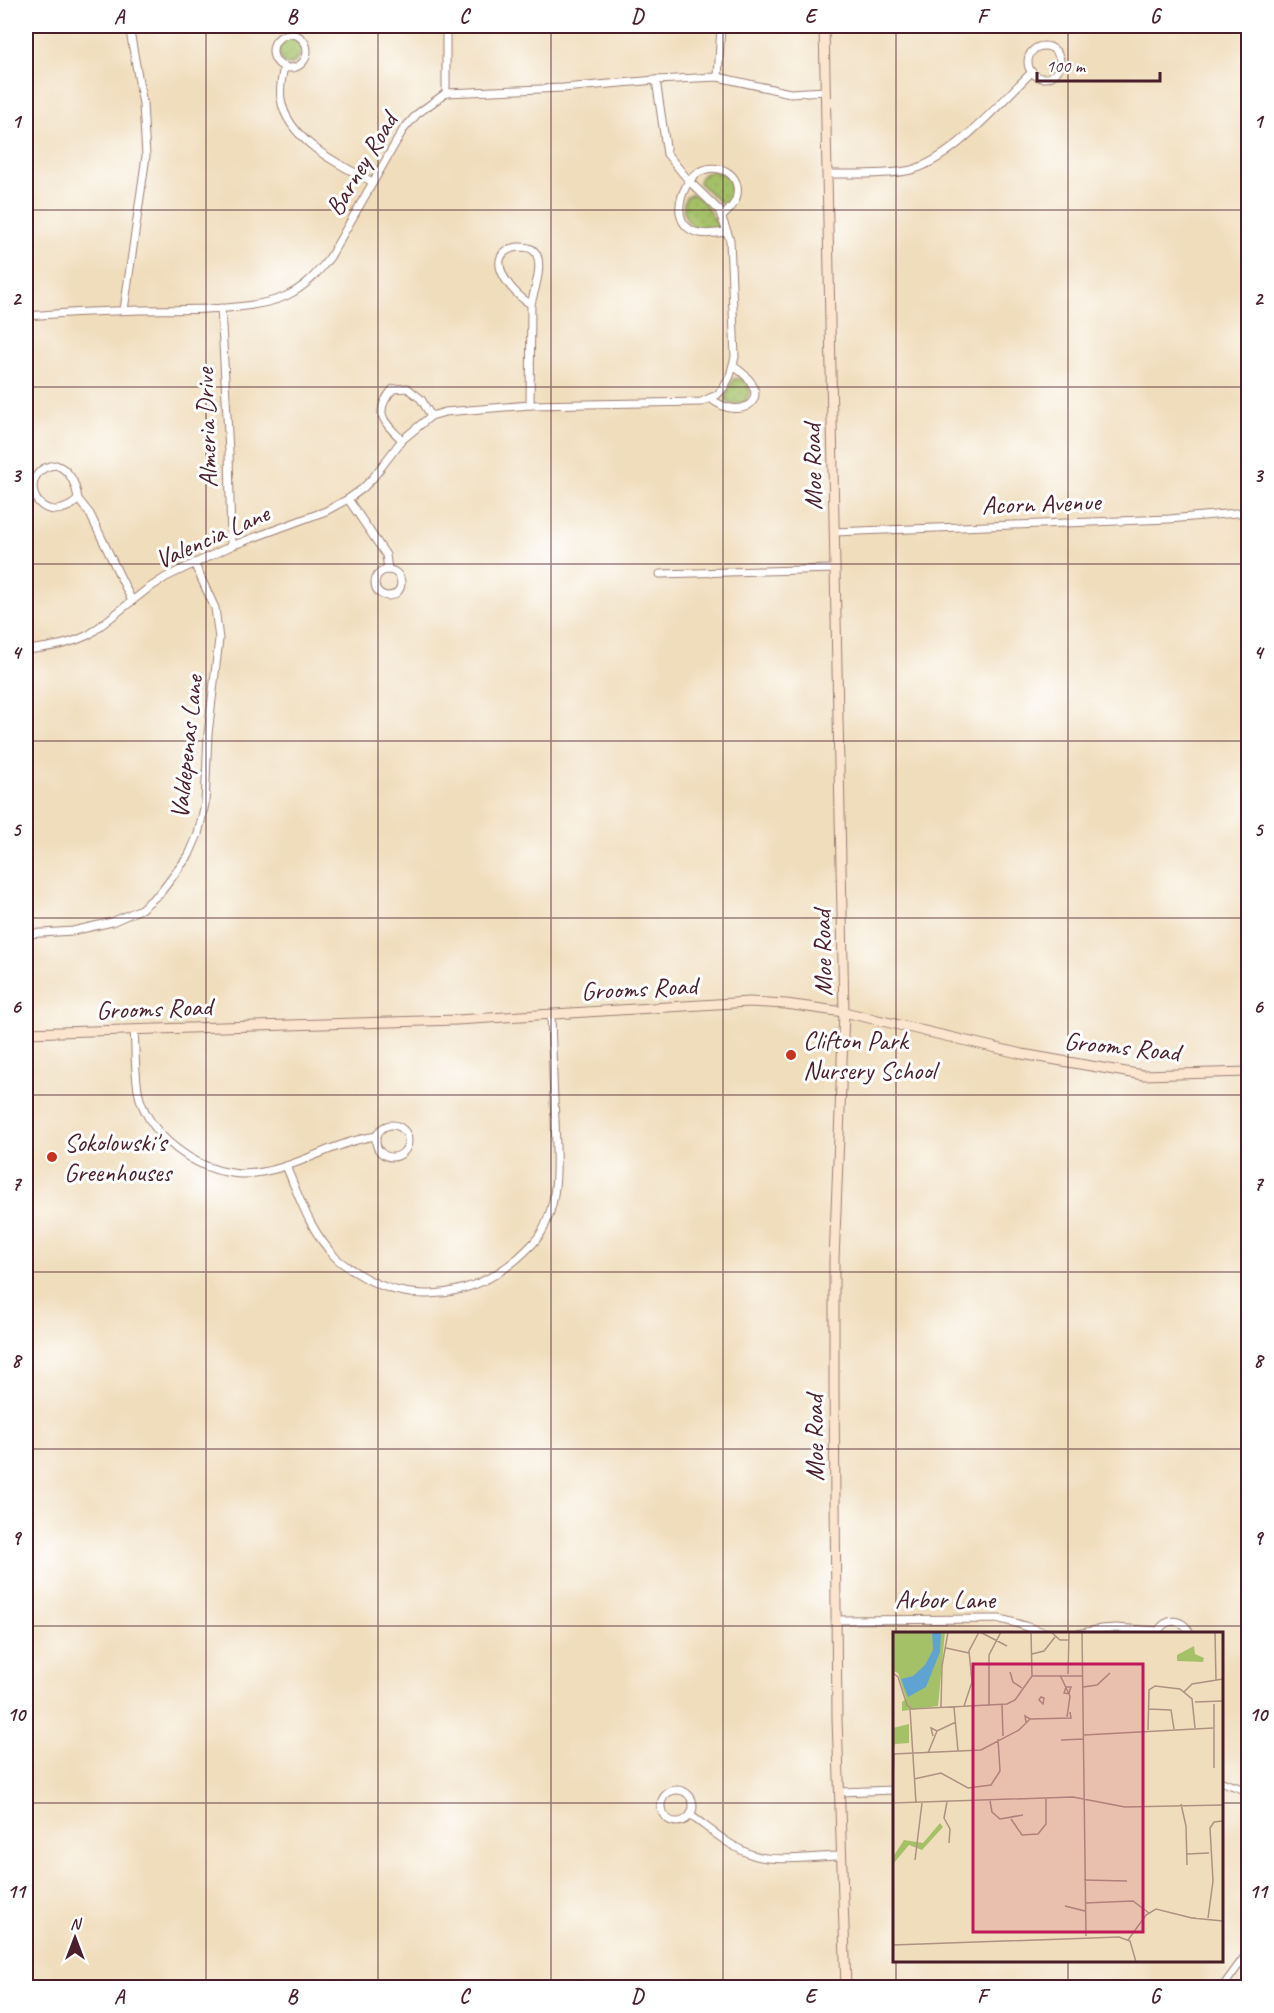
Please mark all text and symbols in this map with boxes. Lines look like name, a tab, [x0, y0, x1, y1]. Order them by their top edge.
text: A	[114, 4, 126, 29]
text: B	[287, 4, 299, 29]
text: C	[459, 4, 471, 29]
text: D	[631, 4, 645, 29]
text: E	[805, 4, 819, 29]
text: F	[977, 4, 991, 29]
text: G	[1150, 4, 1163, 29]
scale bar	[1037, 45, 1160, 83]
text: 100 m	[1046, 55, 1087, 77]
street label: Barney Road	[318, 104, 407, 222]
text: 1	[12, 109, 23, 134]
text: 1	[1254, 109, 1265, 134]
text: 2	[12, 286, 23, 311]
text: 2	[1254, 286, 1265, 311]
street label: Almeria Drive	[188, 366, 225, 488]
street label: Moe Road	[795, 420, 830, 510]
text: 3	[12, 463, 23, 488]
text: 3	[1254, 463, 1265, 488]
street label: Acorn Avenue	[981, 485, 1103, 522]
street label: Valencia Lane	[150, 496, 276, 576]
text: 4	[12, 640, 24, 665]
text: 4	[1254, 640, 1266, 665]
street label: Valdepenas Lane	[163, 672, 211, 820]
text: 5	[12, 817, 23, 842]
text: 5	[1254, 817, 1265, 842]
street label: Moe Road	[805, 906, 840, 996]
street label: Grooms Road	[580, 969, 702, 1008]
street label: Grooms Road	[96, 990, 216, 1027]
text: 6	[11, 994, 22, 1019]
text: 6	[1253, 994, 1264, 1019]
place label: Clifton Park Nursery School	[803, 1024, 940, 1087]
street label: Grooms Road	[1063, 1024, 1185, 1069]
marker: Clifton Park Nursery School	[784, 1048, 798, 1062]
place label: Sokolowski's Greenhouses	[64, 1126, 174, 1189]
marker: Sokolowski's Greenhouses	[45, 1150, 59, 1164]
text: 7	[12, 1171, 23, 1196]
text: 7	[1254, 1171, 1265, 1196]
text: 8	[12, 1348, 24, 1373]
text: 8	[1254, 1348, 1266, 1373]
street label: Moe Road	[798, 1391, 831, 1481]
text: 9	[12, 1525, 23, 1550]
text: 9	[1254, 1525, 1265, 1550]
street label: Arbor Lane	[895, 1583, 997, 1616]
inset map	[893, 1632, 1223, 1962]
text: 10	[7, 1702, 27, 1727]
text: 10	[1249, 1702, 1269, 1727]
text: 11	[7, 1879, 27, 1904]
text: 11	[1249, 1879, 1269, 1904]
north arrow	[45, 1908, 105, 1968]
text: N	[70, 1914, 83, 1934]
text: A	[114, 1984, 126, 2009]
text: B	[287, 1984, 299, 2009]
text: C	[459, 1984, 471, 2009]
text: D	[631, 1984, 645, 2009]
text: E	[805, 1984, 819, 2009]
text: F	[977, 1984, 991, 2009]
text: G	[1150, 1984, 1163, 2009]

